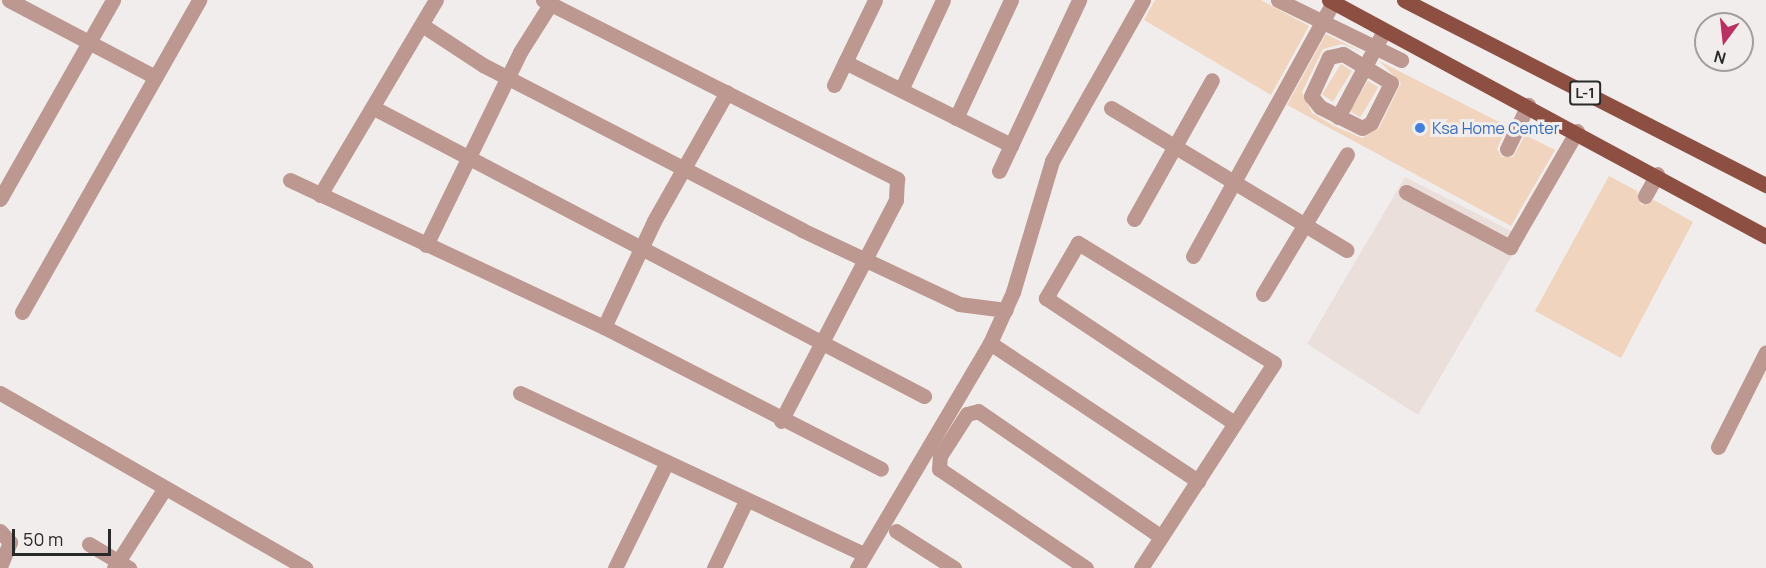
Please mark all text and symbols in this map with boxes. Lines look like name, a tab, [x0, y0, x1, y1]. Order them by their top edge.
north arrow	[1694, 12, 1754, 72]
text: N	[1711, 45, 1728, 70]
road number: L-1	[1568, 81, 1602, 105]
place label: Ksa Home Center	[1432, 118, 1559, 138]
marker: Ksa Home Center	[1413, 121, 1427, 135]
scale bar	[15, 517, 114, 555]
text: 50 m	[23, 527, 63, 551]

